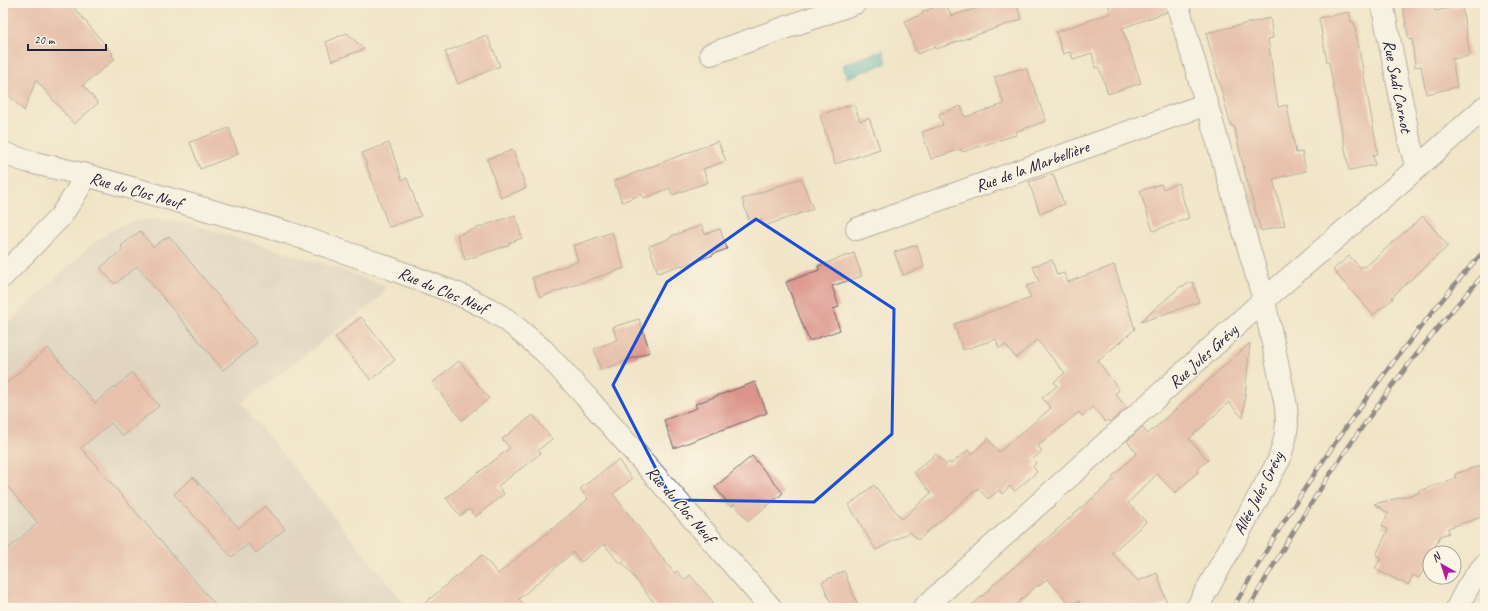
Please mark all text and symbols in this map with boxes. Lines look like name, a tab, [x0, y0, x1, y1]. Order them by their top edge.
scale bar	[28, 26, 106, 52]
text: 20 m	[34, 32, 56, 48]
street label: Rue Sadi Carnot	[1378, 38, 1417, 137]
street label: Rue de la Marbellière	[972, 136, 1093, 197]
street label: Rue du Clos Neuf	[87, 167, 188, 215]
street label: Rue du Clos Neuf	[395, 262, 494, 320]
street label: Rue Jules Grévy	[1164, 319, 1243, 393]
street label: Allée Jules Grévy	[1228, 447, 1289, 538]
street label: Rue du Clos Neuf	[642, 462, 722, 550]
north arrow	[1422, 545, 1462, 585]
text: N	[1429, 548, 1444, 565]

